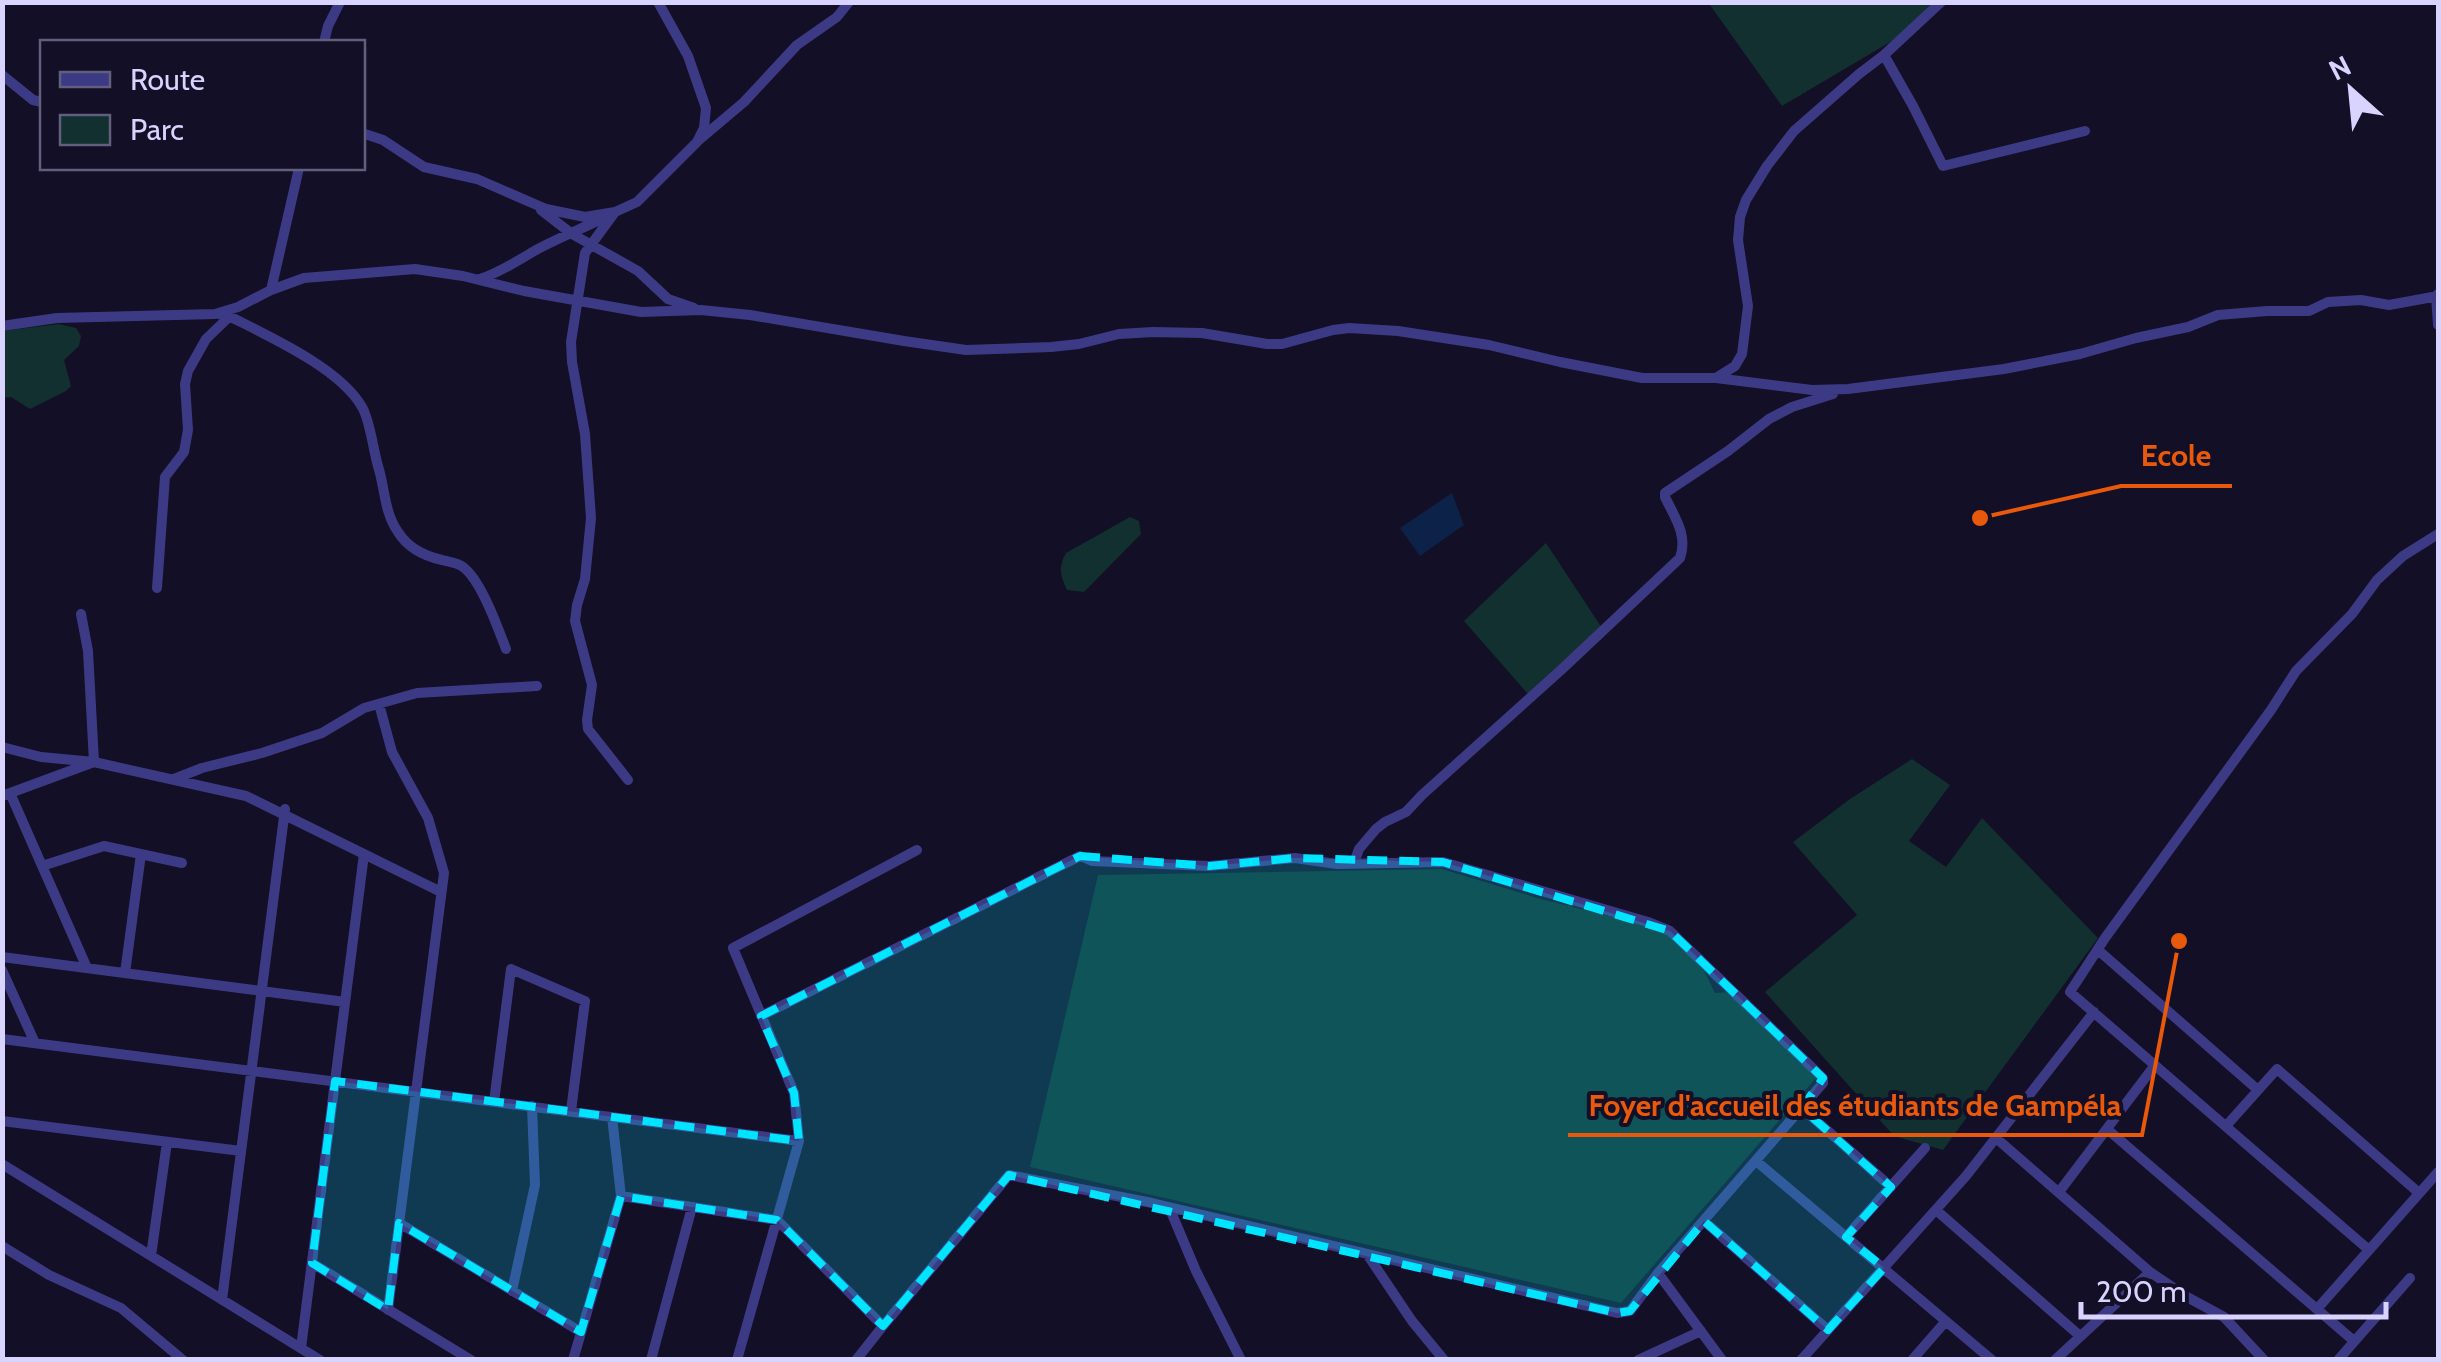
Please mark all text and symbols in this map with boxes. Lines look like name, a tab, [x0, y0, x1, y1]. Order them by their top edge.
legend	[40, 40, 365, 170]
north arrow	[2301, 40, 2401, 140]
text: N	[2323, 48, 2356, 87]
text: Route	[130, 61, 205, 98]
text: Parc	[130, 111, 184, 148]
callout: Ecole	[2121, 426, 2232, 486]
text: Ecole	[2141, 437, 2211, 474]
callout: Foyer d'accueil des étudiants de Gampéla	[1568, 1075, 2142, 1135]
text: Foyer d'accueil des étudiants de Gampéla	[1588, 1087, 2122, 1124]
scale bar	[2081, 1257, 2386, 1319]
text: 200 m	[2096, 1273, 2187, 1310]

